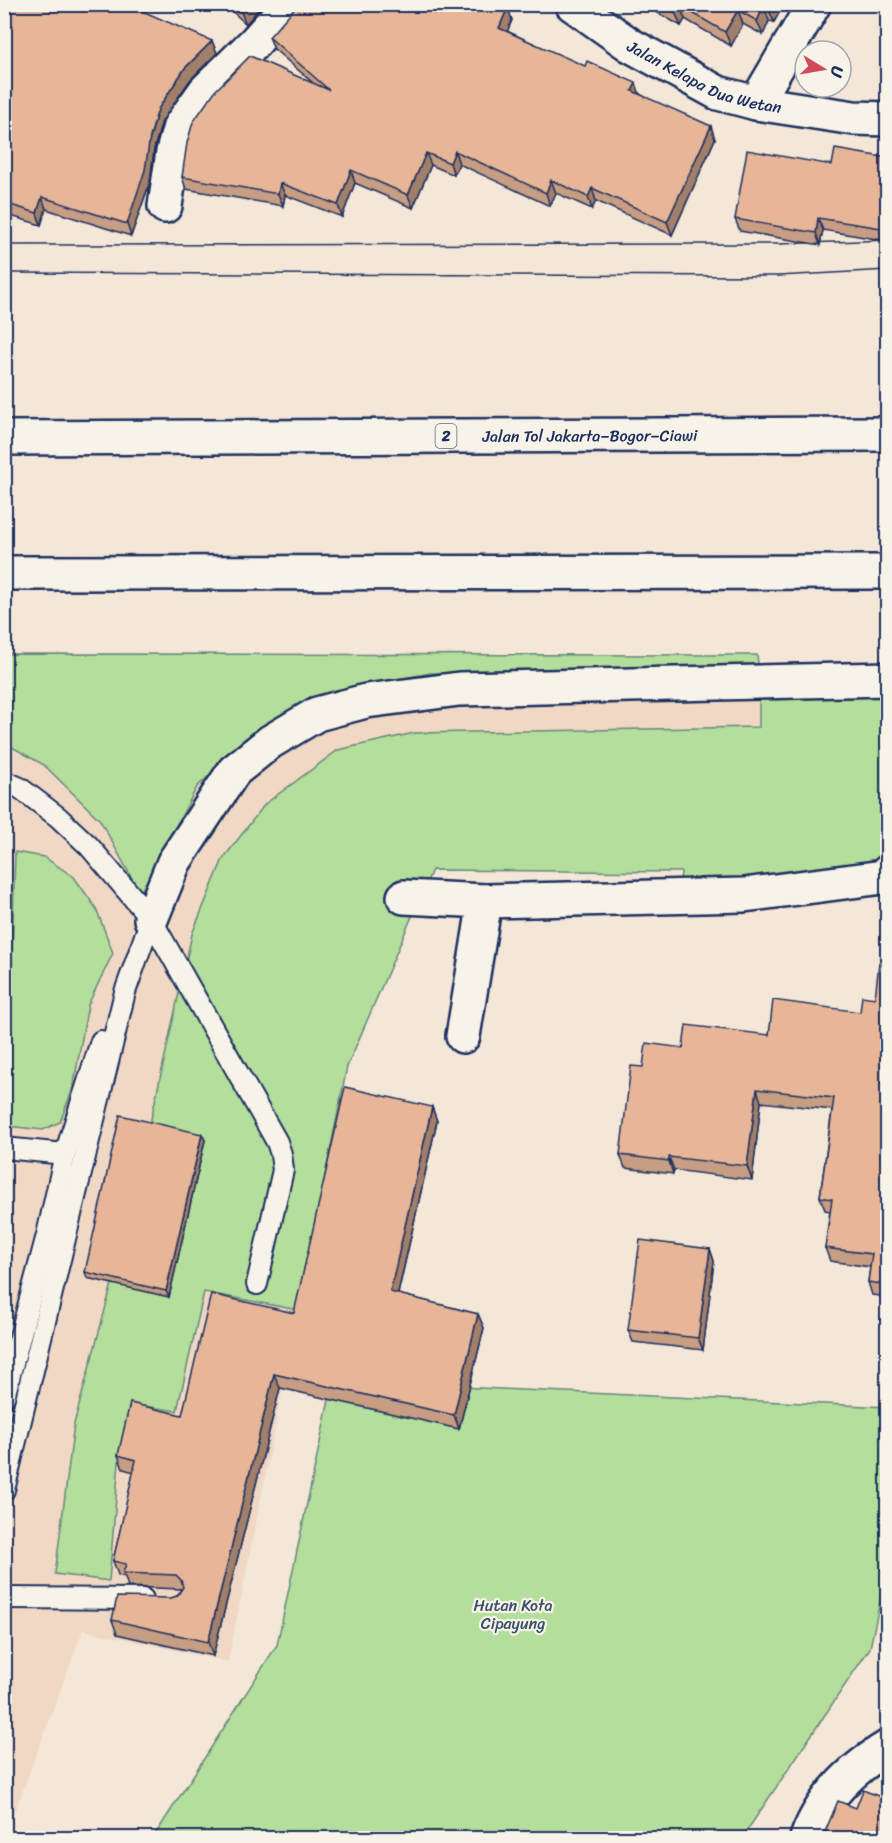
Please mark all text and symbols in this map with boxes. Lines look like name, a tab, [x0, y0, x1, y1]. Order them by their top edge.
street label: Jalan Kelapa Dua Wetan	[621, 32, 784, 122]
north arrow	[793, 39, 853, 99]
text: U	[822, 64, 852, 81]
street label: Jalan Tol Jakarta–Bogor–Ciawi	[481, 421, 698, 451]
road number: 2	[436, 424, 456, 448]
park label: Hutan Kota Cipayung	[474, 1591, 552, 1638]

